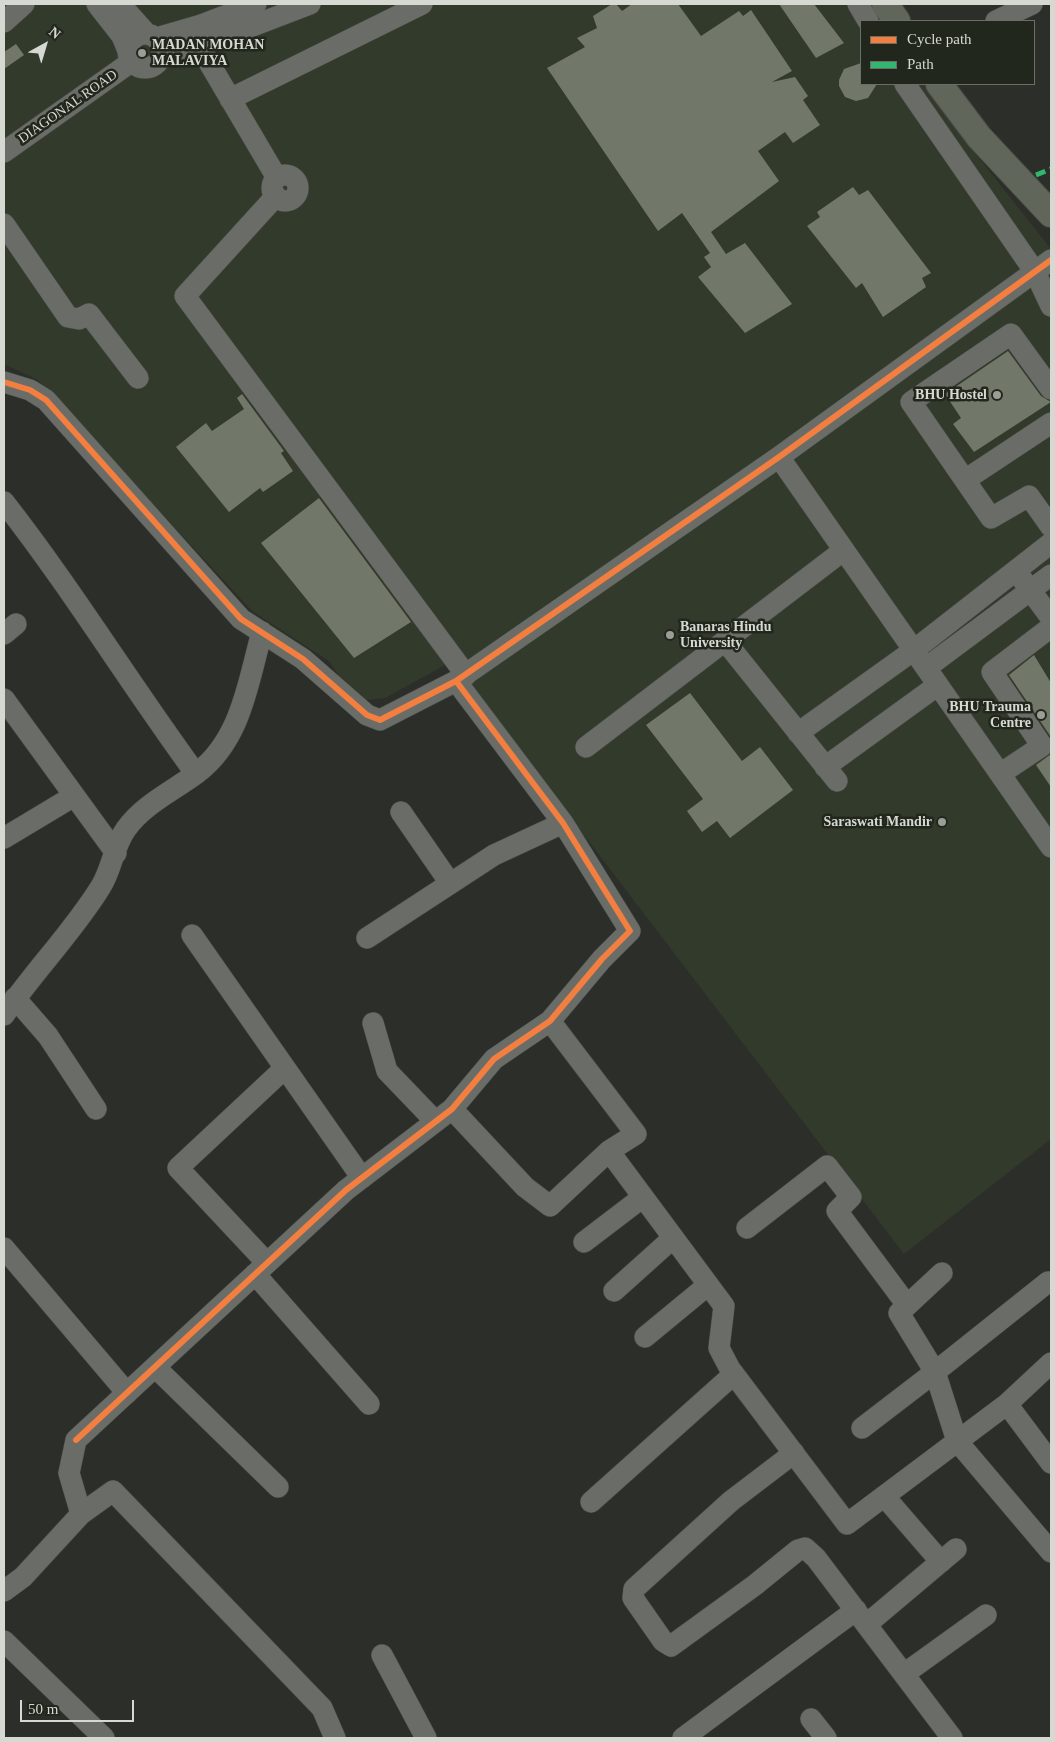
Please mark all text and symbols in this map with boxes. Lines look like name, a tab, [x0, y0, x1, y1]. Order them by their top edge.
north arrow	[20, 20, 70, 70]
legend	[860, 20, 1035, 85]
text: N	[46, 24, 63, 42]
text: Cycle path	[907, 31, 972, 47]
place label: MADAN MOHAN MALAVIYA	[152, 37, 264, 70]
marker: MADAN MOHAN MALAVIYA	[136, 47, 148, 59]
text: Path	[907, 56, 934, 72]
street label: DIAGONAL ROAD	[15, 67, 121, 147]
place label: BHU Hostel	[915, 387, 987, 403]
marker: BHU Hostel	[991, 389, 1003, 401]
place label: Banaras Hindu University	[680, 619, 771, 652]
marker: Banaras Hindu University	[664, 629, 676, 641]
place label: BHU Trauma Centre	[949, 699, 1031, 732]
marker: BHU Trauma Centre	[1035, 709, 1047, 721]
place label: Saraswati Mandir	[824, 814, 932, 830]
marker: Saraswati Mandir	[936, 816, 948, 828]
scale bar	[22, 1690, 136, 1722]
text: 50 m	[28, 1701, 58, 1717]

